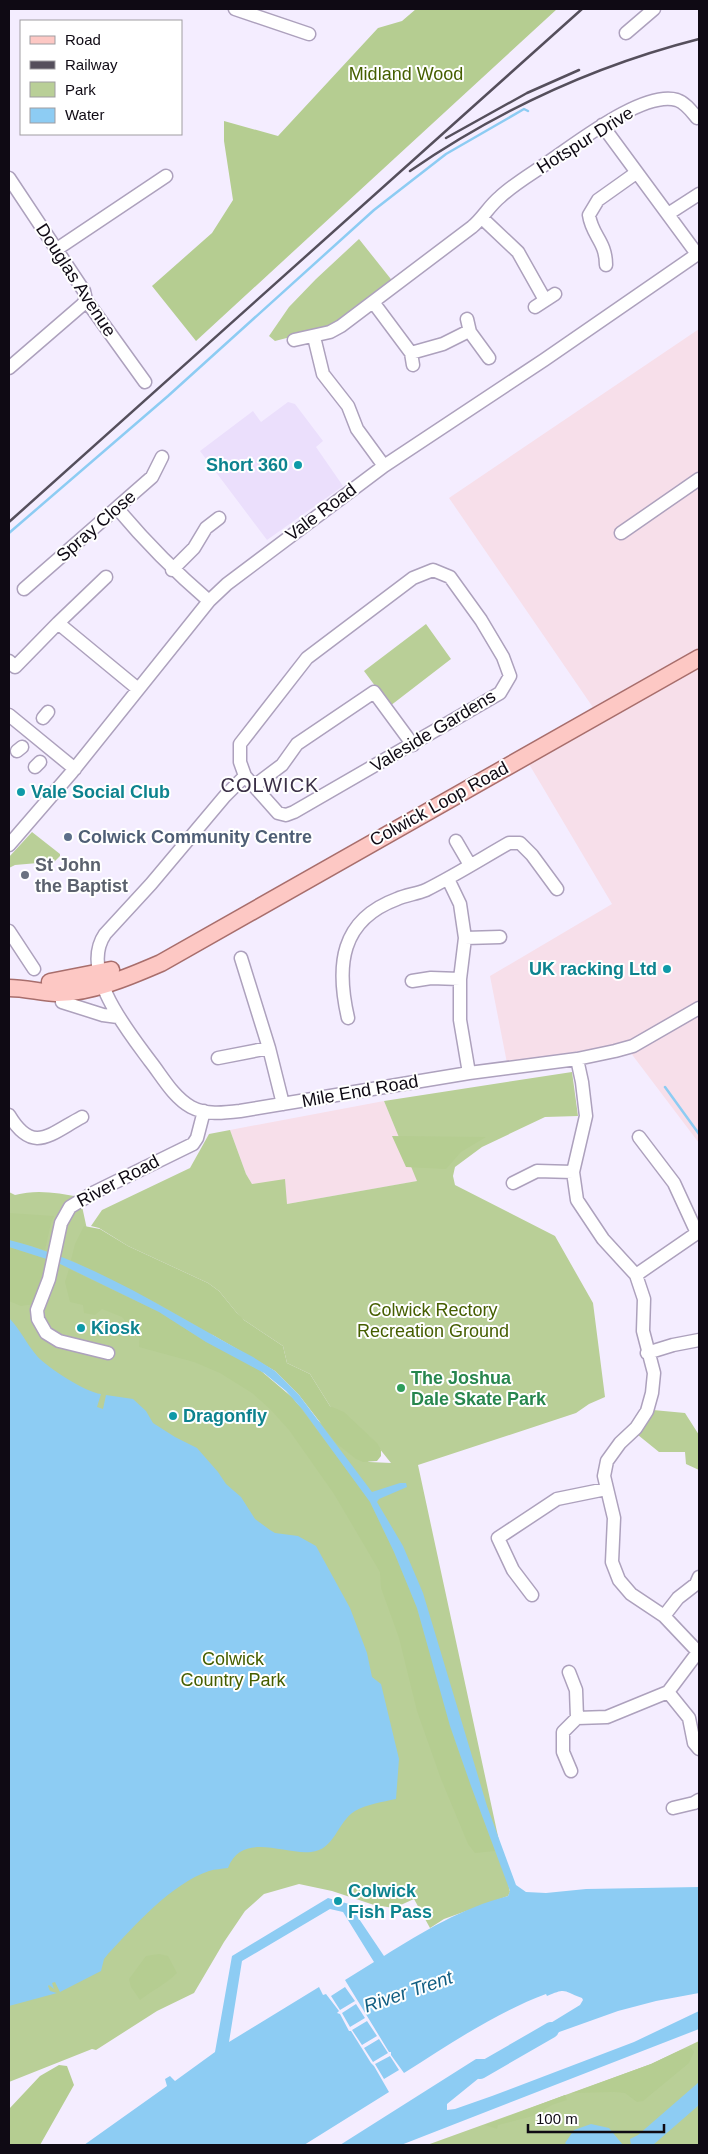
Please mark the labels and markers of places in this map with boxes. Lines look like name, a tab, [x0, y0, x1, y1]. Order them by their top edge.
place label: Short 360	[206, 455, 288, 475]
marker: Short 360	[292, 459, 304, 471]
place label: Vale Social Club	[31, 782, 170, 802]
marker: Vale Social Club	[15, 786, 27, 798]
place label: Colwick Community Centre	[78, 827, 312, 847]
marker: Colwick Community Centre	[62, 831, 74, 843]
place label: St John the Baptist	[35, 855, 128, 896]
marker: St John the Baptist	[19, 869, 31, 881]
place label: UK racking Ltd	[529, 959, 657, 979]
marker: UK racking Ltd	[661, 963, 673, 975]
place label: Kiosk	[91, 1318, 141, 1338]
marker: Kiosk	[75, 1322, 87, 1334]
place label: The Joshua Dale Skate Park	[411, 1368, 547, 1409]
marker: The Joshua Dale Skate Park	[395, 1382, 407, 1394]
place label: Dragonfly	[183, 1406, 267, 1426]
marker: Dragonfly	[167, 1410, 179, 1422]
place label: Colwick Fish Pass	[348, 1881, 432, 1922]
marker: Colwick Fish Pass	[332, 1895, 344, 1907]

